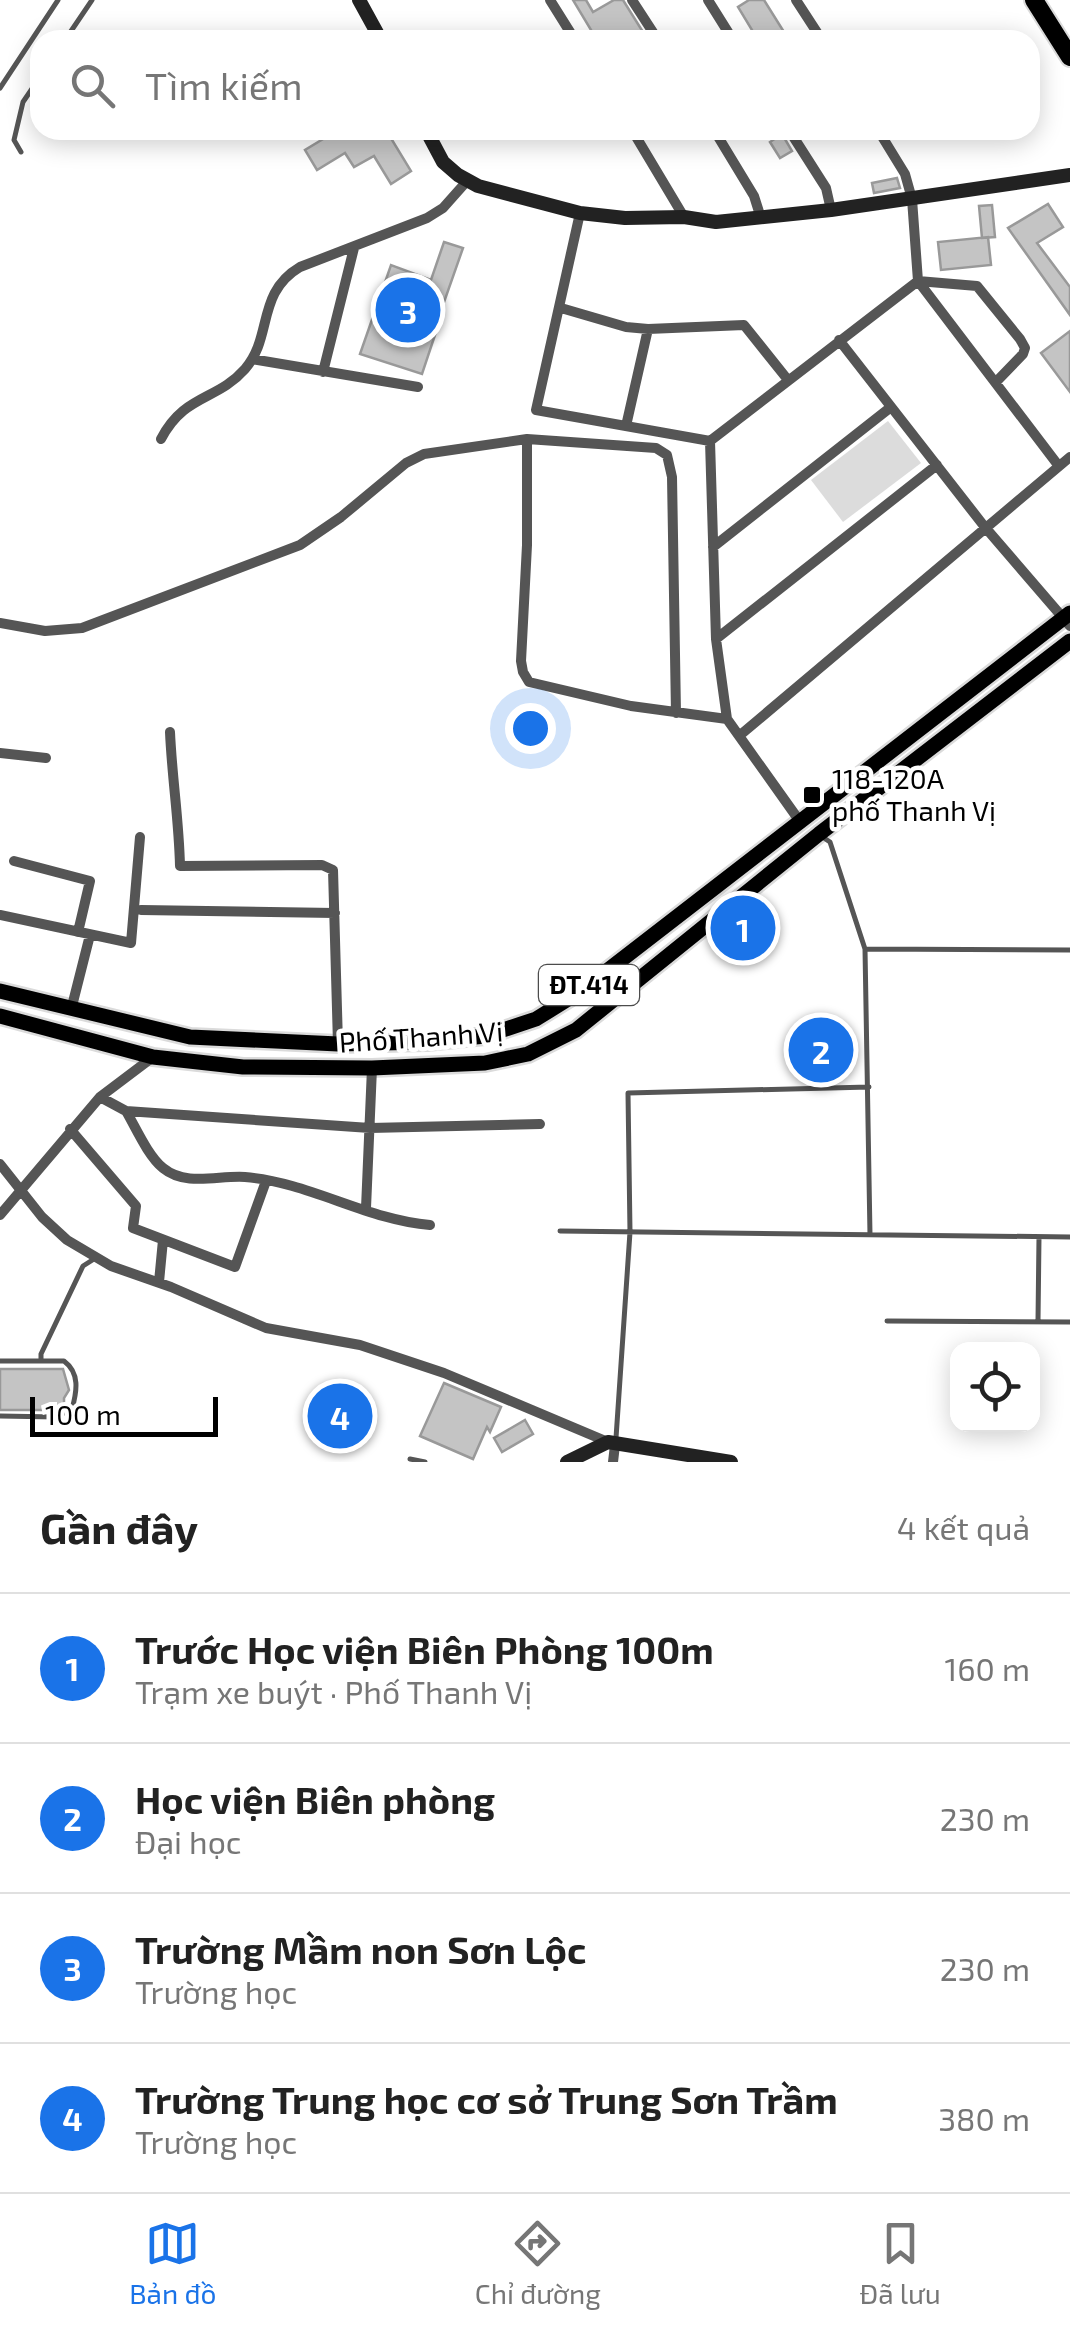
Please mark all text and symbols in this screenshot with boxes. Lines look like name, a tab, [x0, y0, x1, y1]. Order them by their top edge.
search box	[30, 30, 1040, 140]
icon: search	[65, 58, 120, 113]
text: Tìm kiếm	[145, 62, 303, 108]
pin: 3	[376, 272, 440, 348]
your location	[505, 703, 556, 754]
place label: 118-120A phố Thanh Vị	[832, 761, 996, 827]
marker: 118-120A phố Thanh Vị	[801, 784, 823, 806]
pin: 1	[710, 890, 776, 966]
road number: ĐT.414	[539, 965, 639, 1005]
pin: 2	[788, 1012, 854, 1088]
street label: Phố Thanh Vị	[338, 1013, 504, 1059]
map controls	[950, 1342, 1040, 1432]
button: locate	[950, 1342, 1040, 1432]
pin: 4	[308, 1378, 372, 1454]
scale bar	[30, 1392, 218, 1436]
text: 100 m	[45, 1397, 121, 1431]
text: Gần đây	[40, 1502, 198, 1552]
text: 4 kết quả	[897, 1508, 1030, 1546]
text: Trước Học viện Biên Phòng 100m	[135, 1626, 714, 1672]
text: 1	[66, 1649, 79, 1687]
text: 160 m	[944, 1649, 1030, 1687]
text: Trạm xe buýt · Phố Thanh Vị	[135, 1672, 532, 1710]
text: Học viện Biên phòng	[135, 1776, 495, 1822]
text: 2	[63, 1799, 82, 1837]
text: 230 m	[940, 1799, 1030, 1837]
text: Đại học	[135, 1822, 241, 1860]
text: Trường Mầm non Sơn Lộc	[135, 1926, 586, 1972]
text: 3	[63, 1949, 82, 1987]
text: 230 m	[940, 1949, 1030, 1987]
text: Trường học	[135, 1972, 297, 2010]
text: Trường Trung học cơ sở Trung Sơn Trầm	[135, 2076, 838, 2122]
text: 4	[62, 2099, 83, 2137]
text: 380 m	[938, 2099, 1030, 2137]
text: Trường học	[135, 2122, 297, 2160]
tab: Bản đồ	[129, 2216, 216, 2310]
tab: Chỉ đường	[475, 2216, 601, 2310]
tab: Đã lưu	[859, 2216, 941, 2310]

